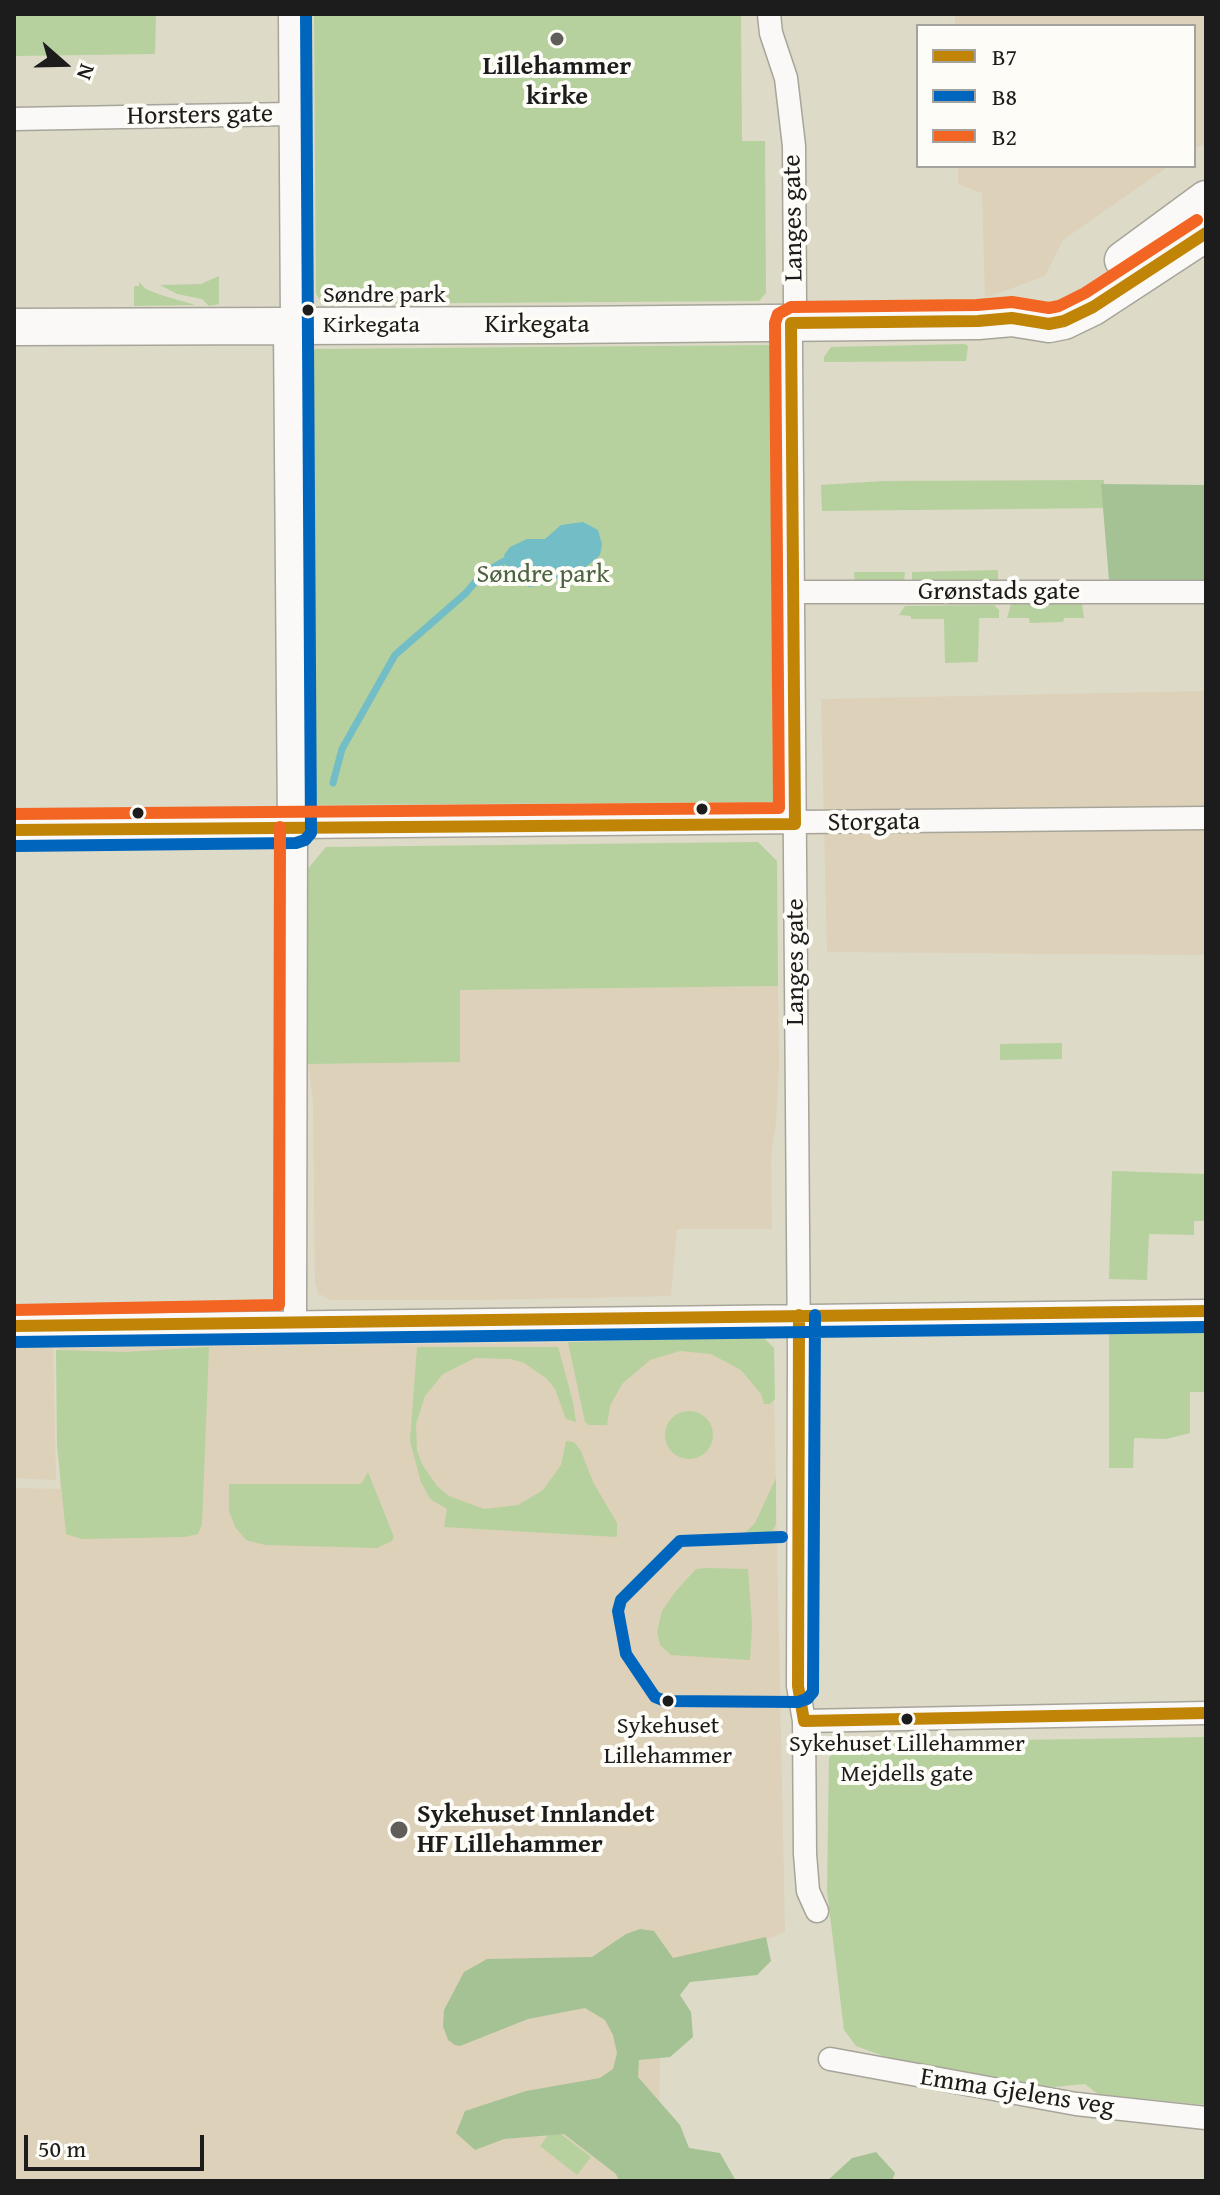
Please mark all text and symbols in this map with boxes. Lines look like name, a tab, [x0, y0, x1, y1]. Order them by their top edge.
north arrow	[24, 24, 104, 104]
legend	[916, 24, 1196, 168]
marker: Lillehammer kirke	[548, 30, 566, 48]
text: B7	[992, 39, 1017, 74]
place label: Lillehammer kirke	[483, 51, 631, 112]
text: N	[69, 60, 104, 85]
text: B8	[992, 79, 1017, 114]
street label: Horsters gate	[127, 99, 273, 133]
text: B2	[992, 119, 1017, 154]
street label: Langes gate	[777, 154, 811, 282]
place label: Søndre park Kirkegata	[323, 282, 446, 338]
marker: Søndre park Kirkegata	[300, 302, 316, 318]
street label: Kirkegata	[485, 309, 589, 341]
park label: Søndre park	[477, 559, 609, 591]
street label: Grønstads gate	[918, 576, 1080, 608]
unlabelled marker	[694, 801, 710, 817]
unlabelled marker	[130, 805, 146, 821]
street label: Storgata	[827, 807, 921, 839]
street label: Langes gate	[780, 898, 812, 1026]
marker: Sykehuset Lillehammer	[660, 1693, 676, 1709]
marker: Sykehuset Lillehammer Mejdells gate	[899, 1711, 915, 1727]
place label: Sykehuset Lillehammer	[604, 1713, 732, 1769]
place label: Sykehuset Lillehammer Mejdells gate	[789, 1731, 1025, 1787]
place label: Sykehuset Innlandet HF Lillehammer	[417, 1799, 655, 1860]
marker: Sykehuset Innlandet HF Lillehammer	[388, 1819, 410, 1841]
street label: Emma Gjelens veg	[918, 2062, 1116, 2124]
scale bar	[28, 2119, 208, 2169]
text: 50 m	[38, 2131, 86, 2166]

